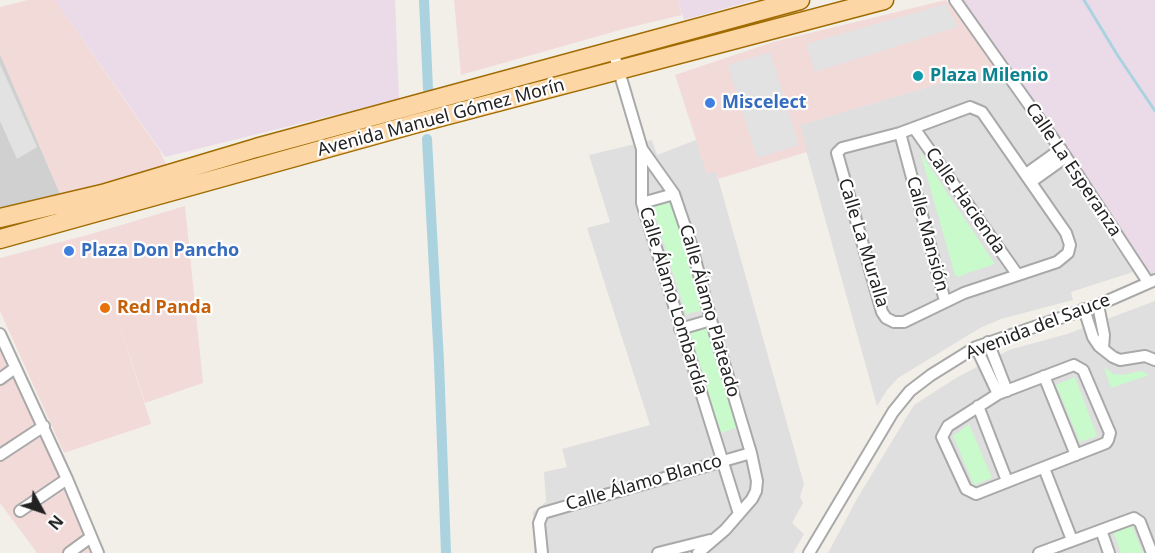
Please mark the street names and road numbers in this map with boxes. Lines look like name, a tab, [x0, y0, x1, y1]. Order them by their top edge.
street label: Avenida Manuel Gómez Morín	[315, 75, 567, 161]
street label: Calle La Esperanza	[1020, 99, 1126, 241]
street label: Calle Hacienda	[920, 144, 1010, 258]
street label: Calle Mansión	[901, 174, 953, 294]
street label: Calle La Muralla	[833, 176, 893, 310]
street label: Calle Álamo Lombardía	[634, 204, 712, 398]
street label: Calle Álamo Plateado	[674, 222, 744, 400]
street label: Avenida del Sauce	[963, 290, 1113, 364]
street label: Calle Álamo Blanco	[563, 450, 725, 516]

